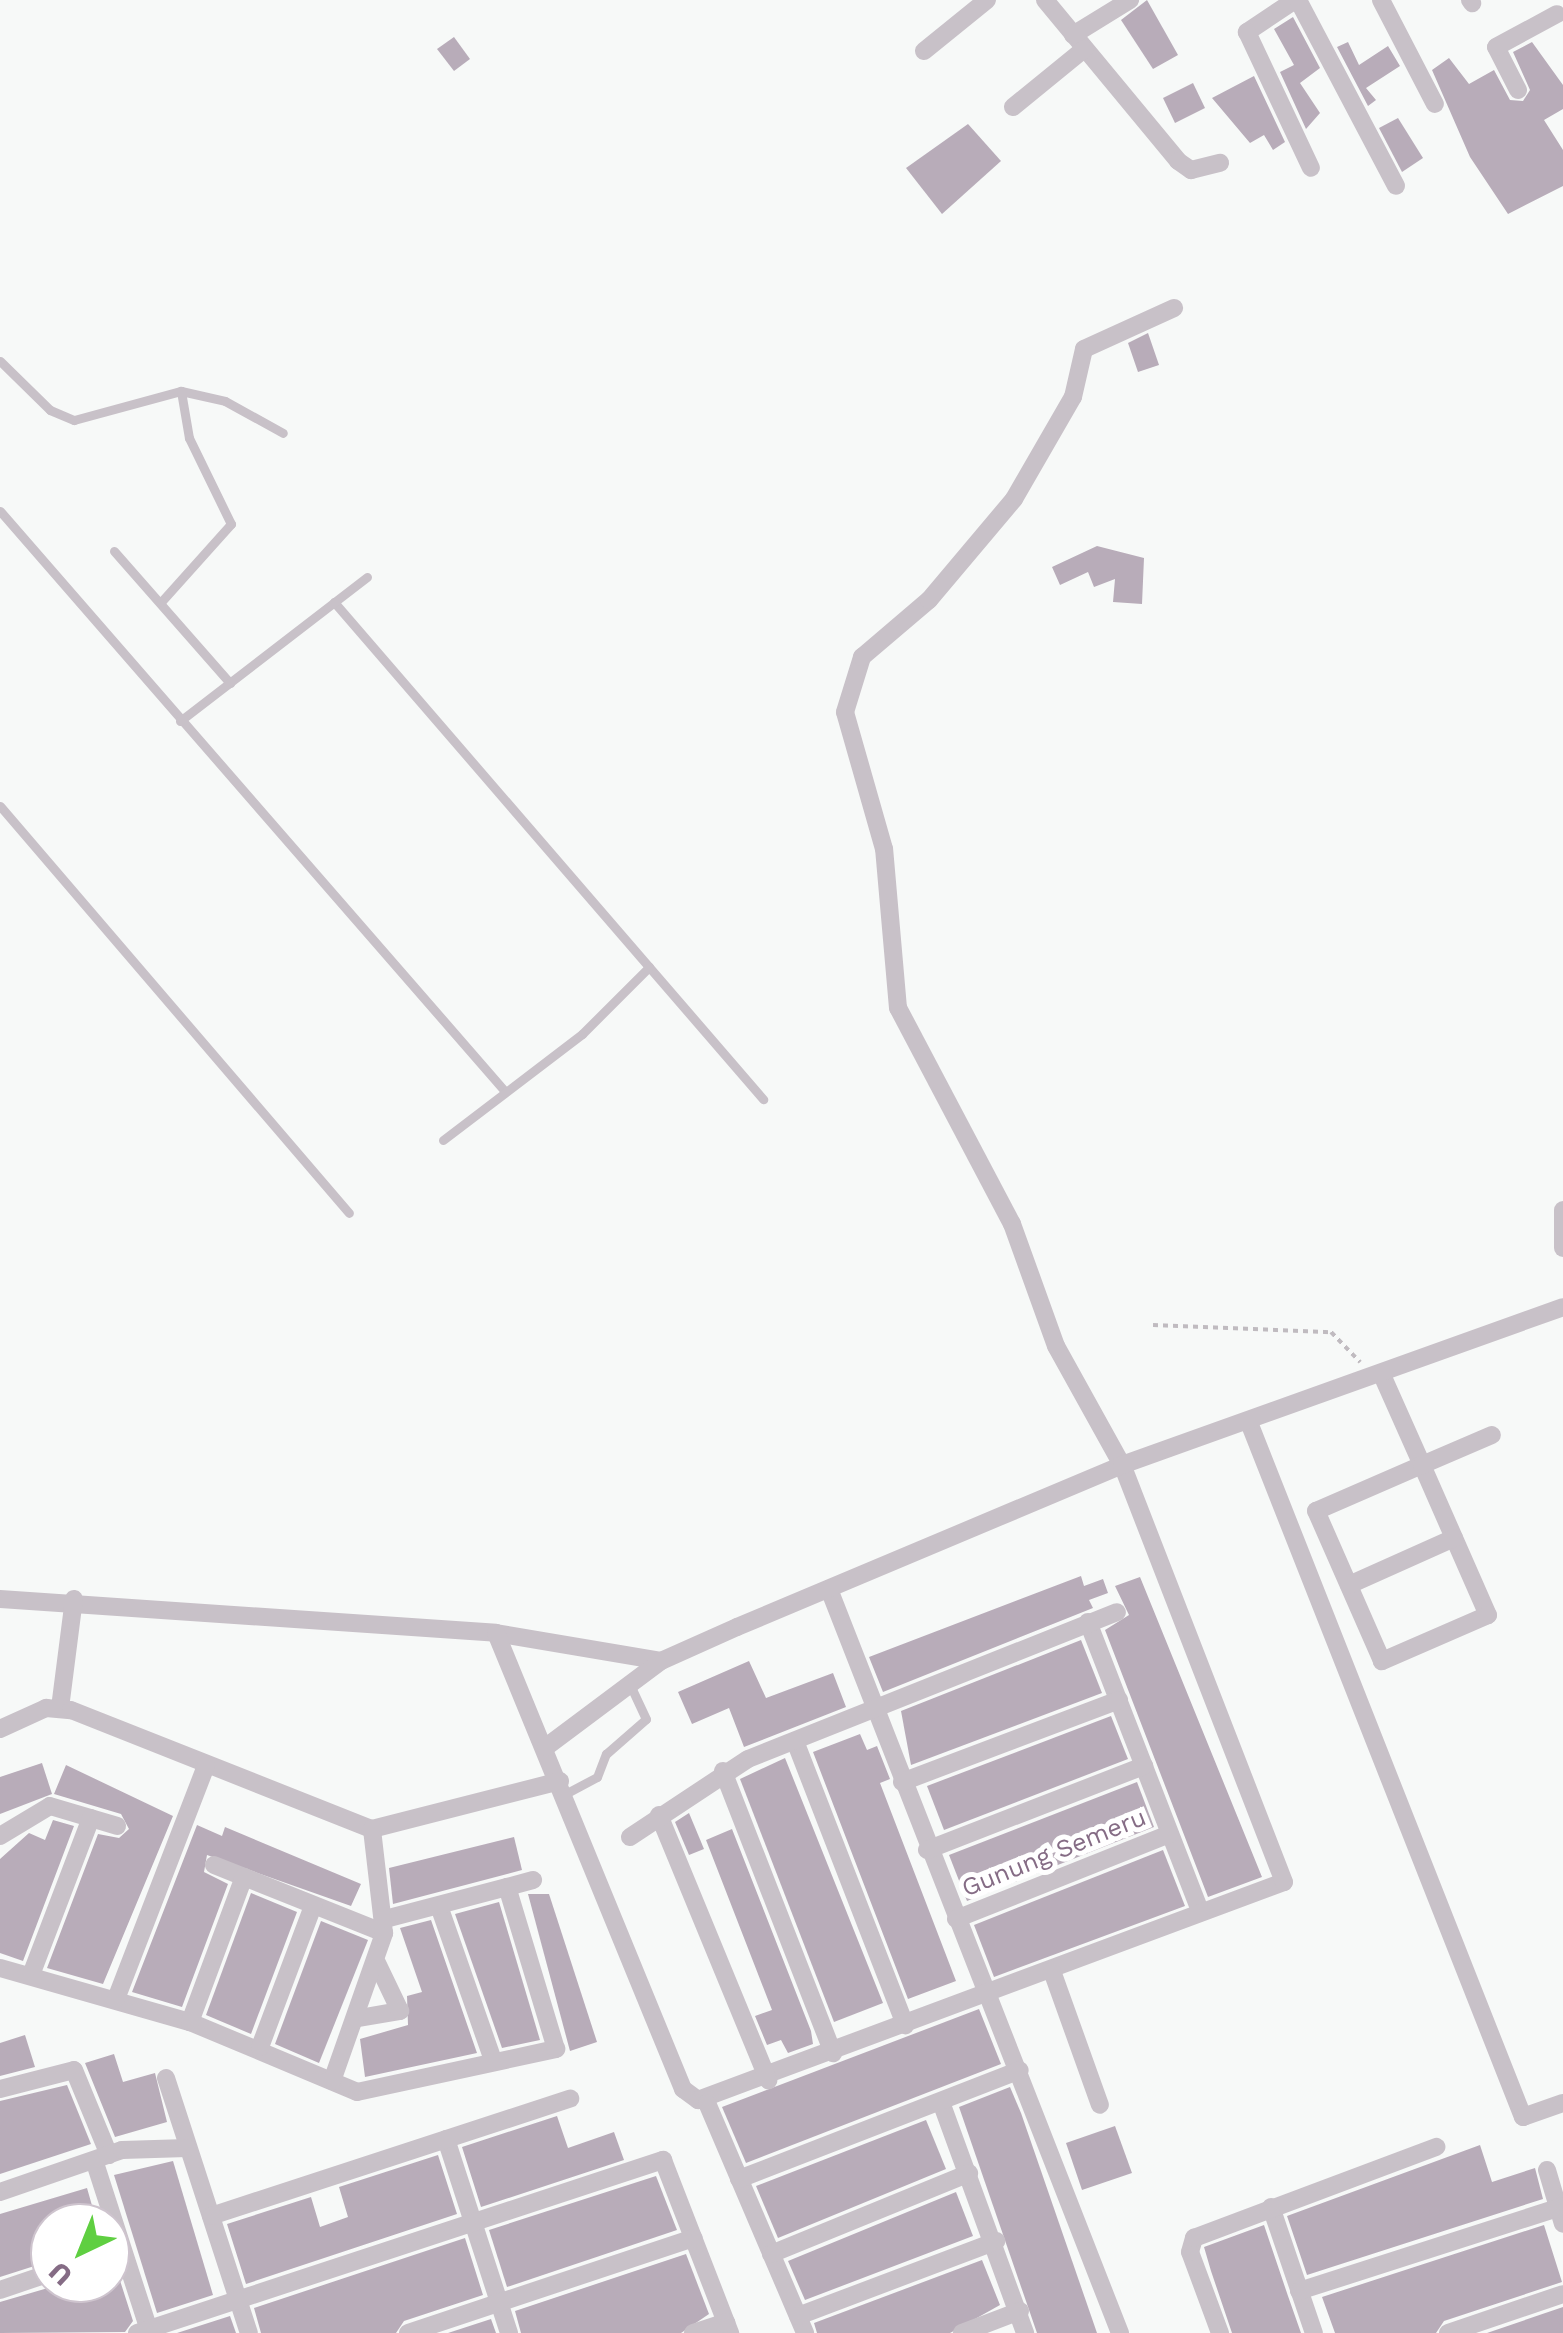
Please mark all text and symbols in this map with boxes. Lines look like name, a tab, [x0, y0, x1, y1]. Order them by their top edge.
street label: Gunung Semeru	[957, 1802, 1151, 1904]
north arrow	[30, 2203, 130, 2303]
text: U	[42, 2255, 79, 2293]

